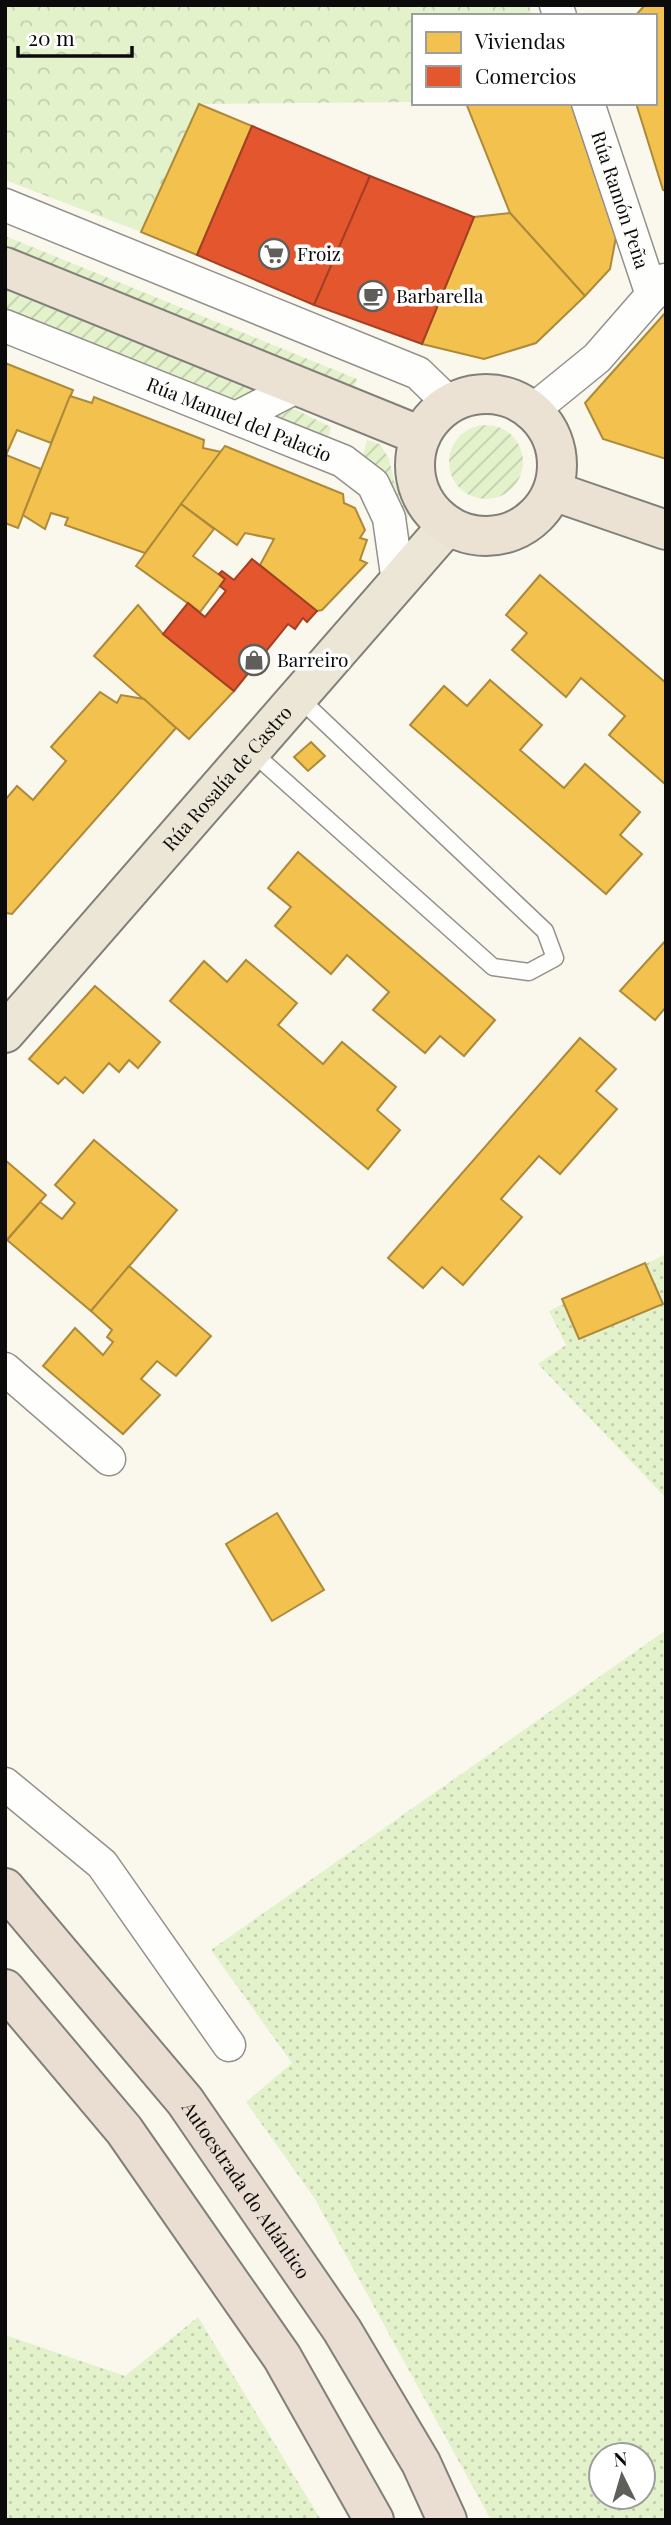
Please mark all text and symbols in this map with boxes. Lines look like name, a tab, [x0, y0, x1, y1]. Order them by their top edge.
scale bar	[18, 14, 131, 58]
legend	[412, 14, 657, 105]
text: 20 m	[28, 23, 75, 51]
text: Viviendas	[474, 26, 565, 54]
text: Comercios	[475, 61, 576, 89]
street label: Rúa Ramón Peña	[586, 127, 656, 272]
supermarket icon: Froiz	[257, 237, 291, 271]
place label: Froiz	[297, 240, 341, 266]
cafe icon: Barbarella	[356, 279, 390, 313]
place label: Barbarella	[396, 282, 484, 308]
street label: Rúa Manuel del Palacio	[143, 370, 336, 467]
shop icon: Barreiro	[237, 643, 271, 677]
place label: Barreiro	[277, 646, 349, 672]
street label: Rúa Rosalía de Castro	[156, 699, 297, 856]
street label: Autoestrada do Atlántico	[176, 2095, 317, 2284]
north arrow	[587, 2441, 657, 2511]
text: N	[612, 2444, 629, 2472]

